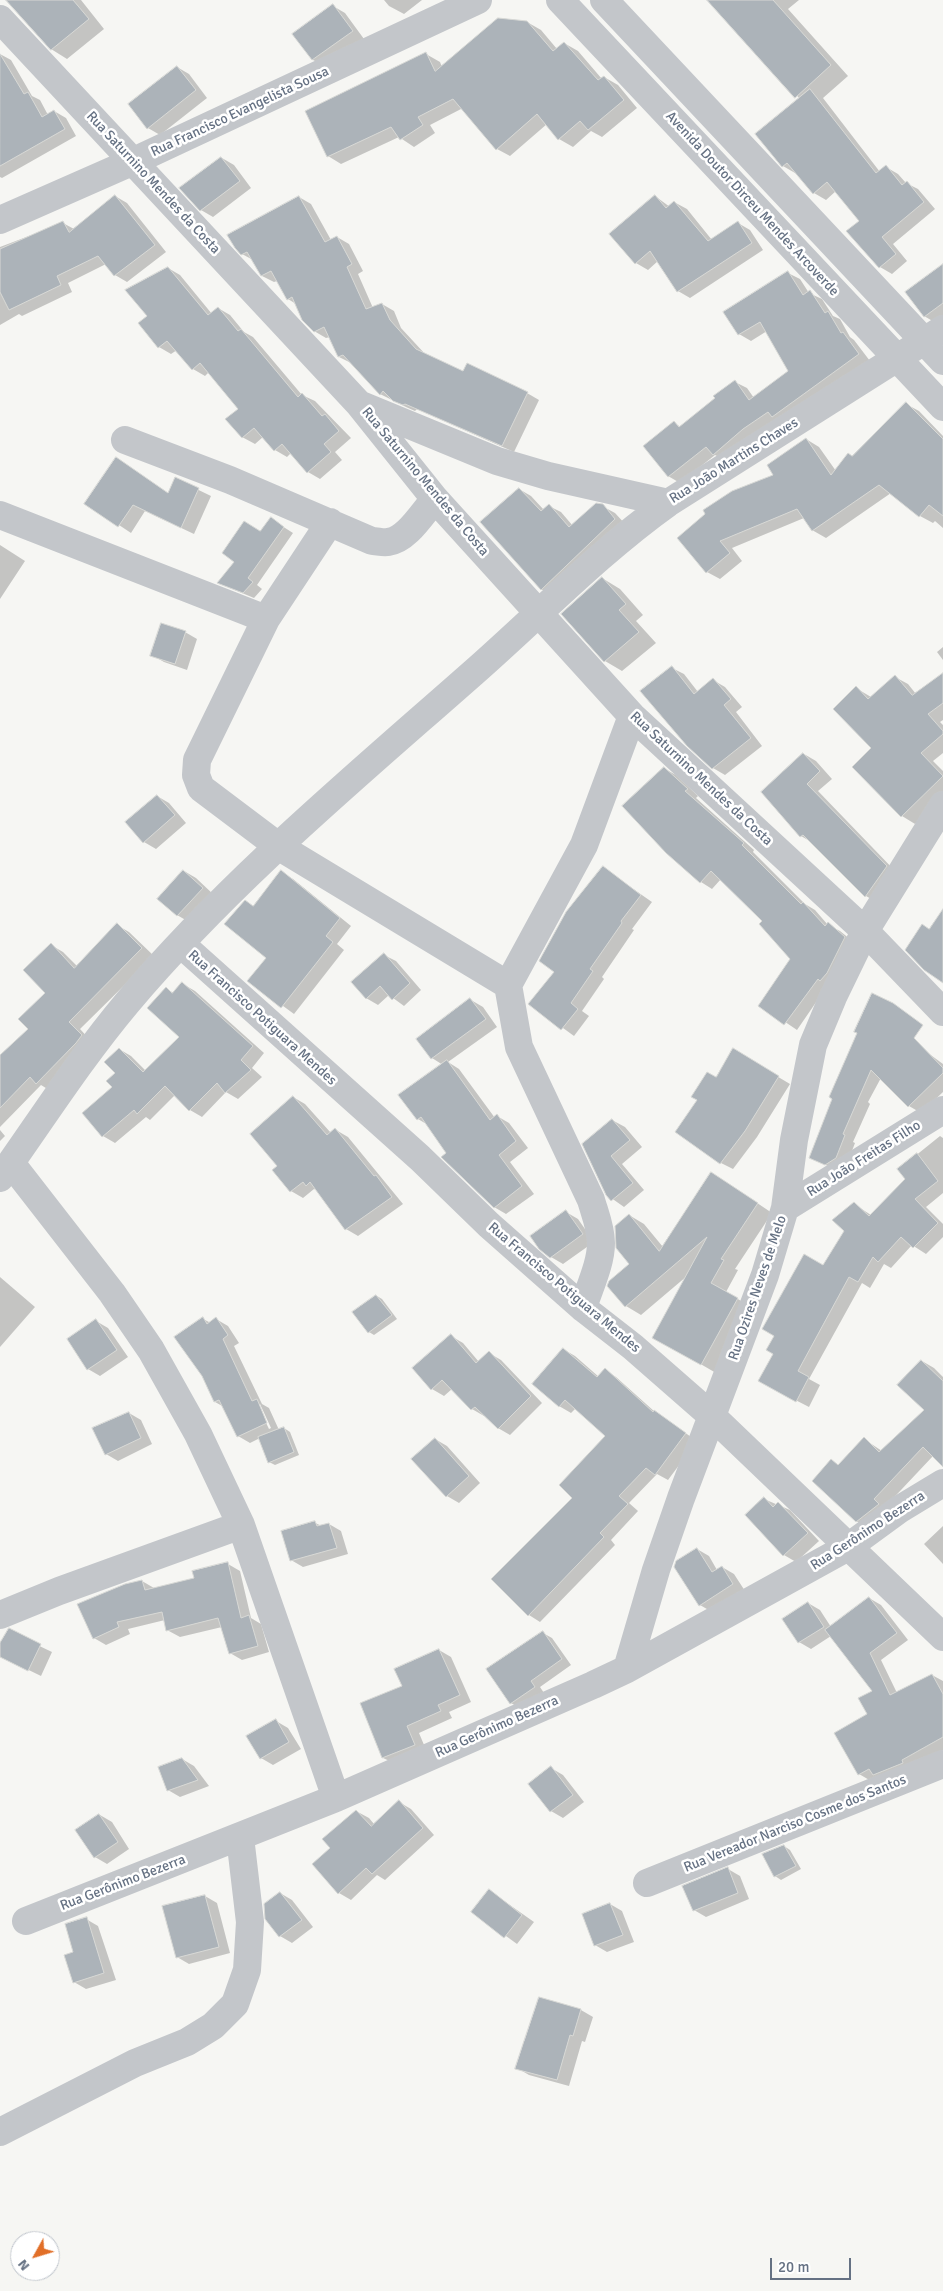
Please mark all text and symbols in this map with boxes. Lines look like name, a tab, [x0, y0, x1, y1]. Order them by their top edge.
street label: Rua Francisco Evangelista Sousa	[148, 63, 332, 161]
street label: Rua Saturnino Mendes da Costa	[82, 108, 224, 258]
street label: Avenida Doutor Dirceu Mendes Arcoverde	[662, 108, 842, 300]
street label: Rua Saturnino Mendes da Costa	[358, 404, 492, 560]
street label: Rua João Martins Chaves	[667, 414, 801, 508]
street label: Rua Saturnino Mendes da Costa	[626, 708, 776, 850]
street label: Rua Francisco Potiguara Mendes	[184, 947, 340, 1089]
street label: Rua João Freitas Filho	[804, 1117, 924, 1201]
street label: Rua Ozires Neves de Melo	[725, 1213, 791, 1363]
street label: Rua Francisco Potiguara Mendes	[484, 1219, 644, 1357]
street label: Rua Gerônimo Bezerra	[808, 1488, 928, 1574]
street label: Rua Gerônimo Bezerra	[433, 1692, 561, 1762]
street label: Rua Vereador Narciso Cosme dos Santos	[681, 1772, 909, 1876]
street label: Rua Gerônimo Bezerra	[58, 1851, 188, 1915]
north arrow	[10, 2231, 60, 2281]
scale bar	[773, 2248, 854, 2280]
text: N	[14, 2256, 33, 2274]
text: 20 m	[778, 2258, 809, 2276]

